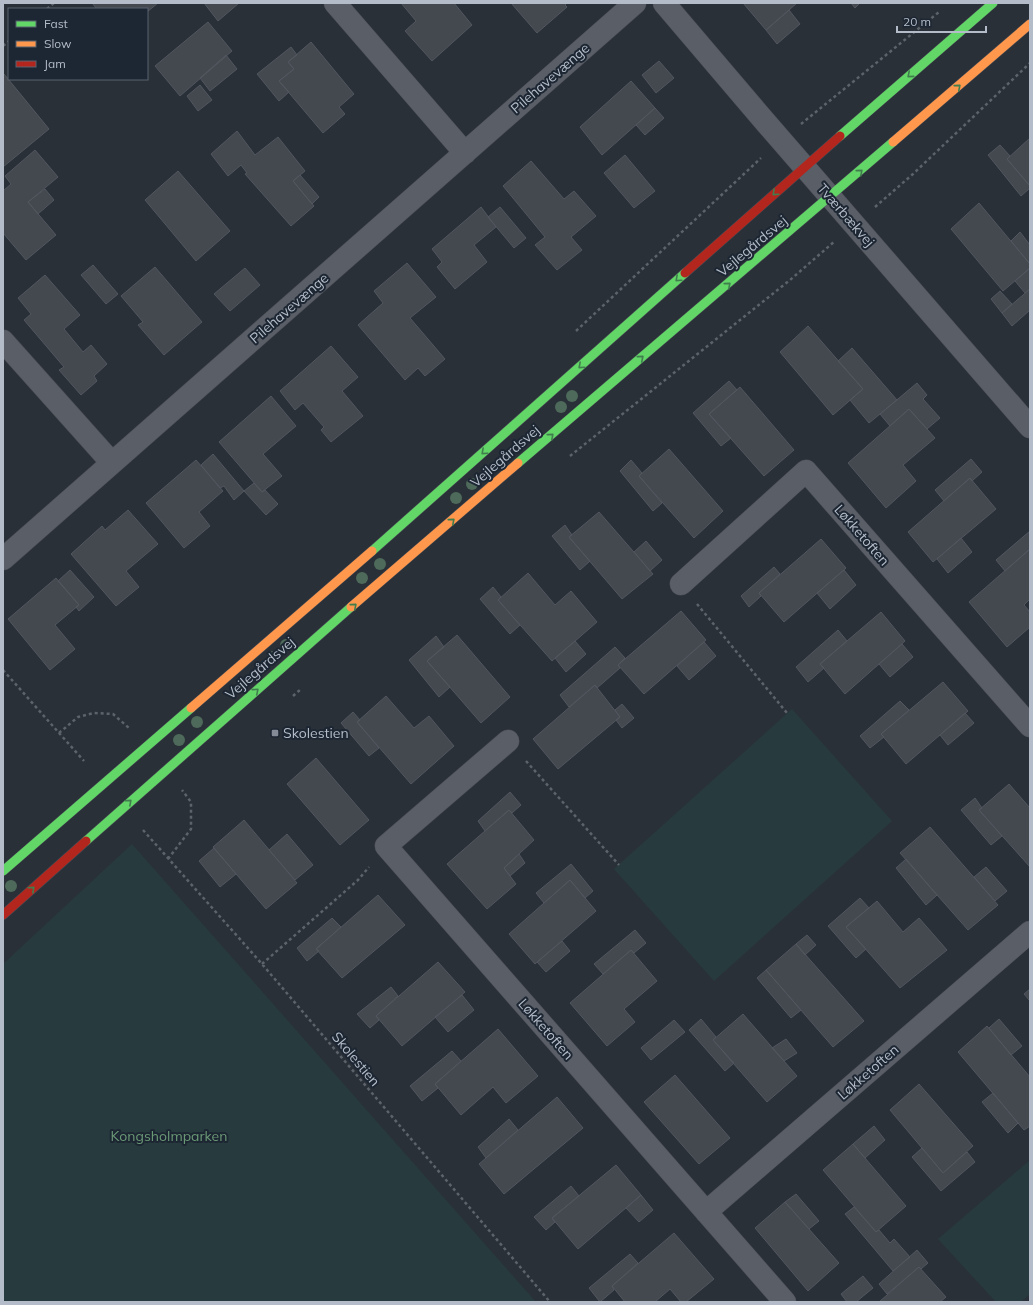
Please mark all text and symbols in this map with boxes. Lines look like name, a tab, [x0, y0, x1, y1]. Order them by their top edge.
legend	[8, 8, 148, 80]
scale bar	[897, 8, 986, 34]
text: 20 m	[903, 14, 931, 29]
text: Fast	[44, 16, 68, 31]
text: Slow	[44, 36, 72, 51]
street label: Pilehavevænge	[507, 39, 593, 117]
text: Jam	[44, 56, 66, 71]
one-way arrow	[907, 71, 914, 78]
one-way arrow	[954, 84, 961, 91]
one-way arrow	[856, 170, 863, 177]
street label: Tværbækvej	[814, 180, 878, 250]
one-way arrow	[772, 188, 780, 195]
street label: Vejlegårdsvej	[713, 211, 791, 281]
street label: Pilehavevænge	[246, 269, 332, 347]
one-way arrow	[675, 274, 683, 282]
one-way arrow	[723, 282, 731, 289]
one-way arrow	[636, 356, 644, 363]
one-way arrow	[578, 361, 585, 368]
street label: Vejlegårdsvej	[467, 421, 543, 491]
one-way arrow	[546, 433, 553, 440]
one-way arrow	[481, 447, 488, 454]
street label: Løkketoften	[831, 501, 893, 569]
one-way arrow	[448, 518, 455, 525]
one-way arrow	[349, 603, 357, 611]
street label: Vejlegårdsvej	[222, 633, 298, 703]
one-way arrow	[251, 689, 258, 696]
place label: Skolestien	[283, 724, 349, 742]
marker: Skolestien	[270, 728, 280, 738]
one-way arrow	[124, 799, 132, 807]
one-way arrow	[27, 886, 35, 893]
street label: Løkketoften	[515, 995, 577, 1063]
street label: Skolestien	[328, 1028, 384, 1090]
street label: Løkketoften	[834, 1041, 902, 1103]
park label: Kongsholmparken	[111, 1127, 227, 1145]

